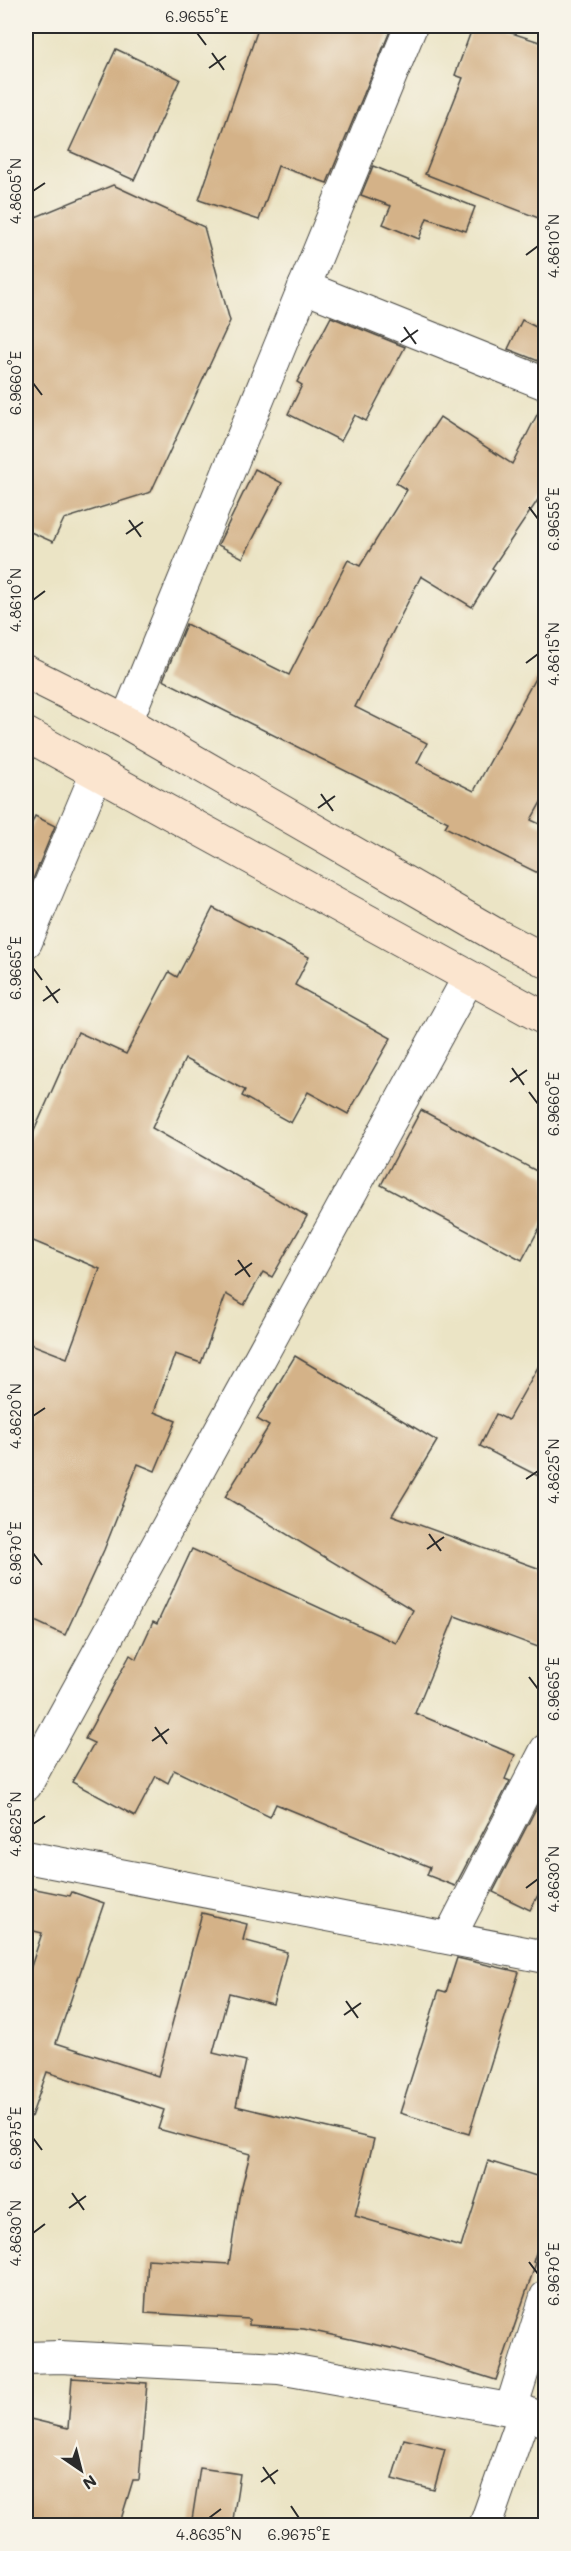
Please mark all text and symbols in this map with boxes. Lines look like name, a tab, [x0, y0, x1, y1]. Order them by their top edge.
text: 6.9655°E	[165, 6, 229, 26]
text: 4.8605°N	[5, 158, 25, 224]
text: 4.8610°N	[543, 214, 563, 278]
text: 6.9660°E	[5, 351, 25, 415]
text: 6.9655°E	[543, 487, 563, 551]
text: 4.8610°N	[5, 568, 25, 632]
text: 4.8615°N	[543, 622, 563, 686]
text: 6.9665°E	[5, 936, 25, 1000]
text: 6.9660°E	[543, 1072, 563, 1136]
text: 4.8620°N	[5, 1383, 25, 1449]
text: 4.8625°N	[543, 1438, 563, 1504]
text: 6.9670°E	[5, 1521, 25, 1585]
text: 6.9665°E	[543, 1657, 563, 1721]
text: 4.8625°N	[5, 1791, 25, 1857]
text: 4.8630°N	[543, 1846, 563, 1912]
text: 6.9675°E	[5, 2106, 25, 2169]
text: 4.8630°N	[5, 2200, 25, 2266]
text: 6.9670°E	[543, 2242, 563, 2306]
north arrow	[51, 2440, 111, 2500]
text: N	[79, 2471, 101, 2495]
text: 4.8635°N	[176, 2524, 242, 2544]
text: 6.9675°E	[268, 2524, 331, 2544]

